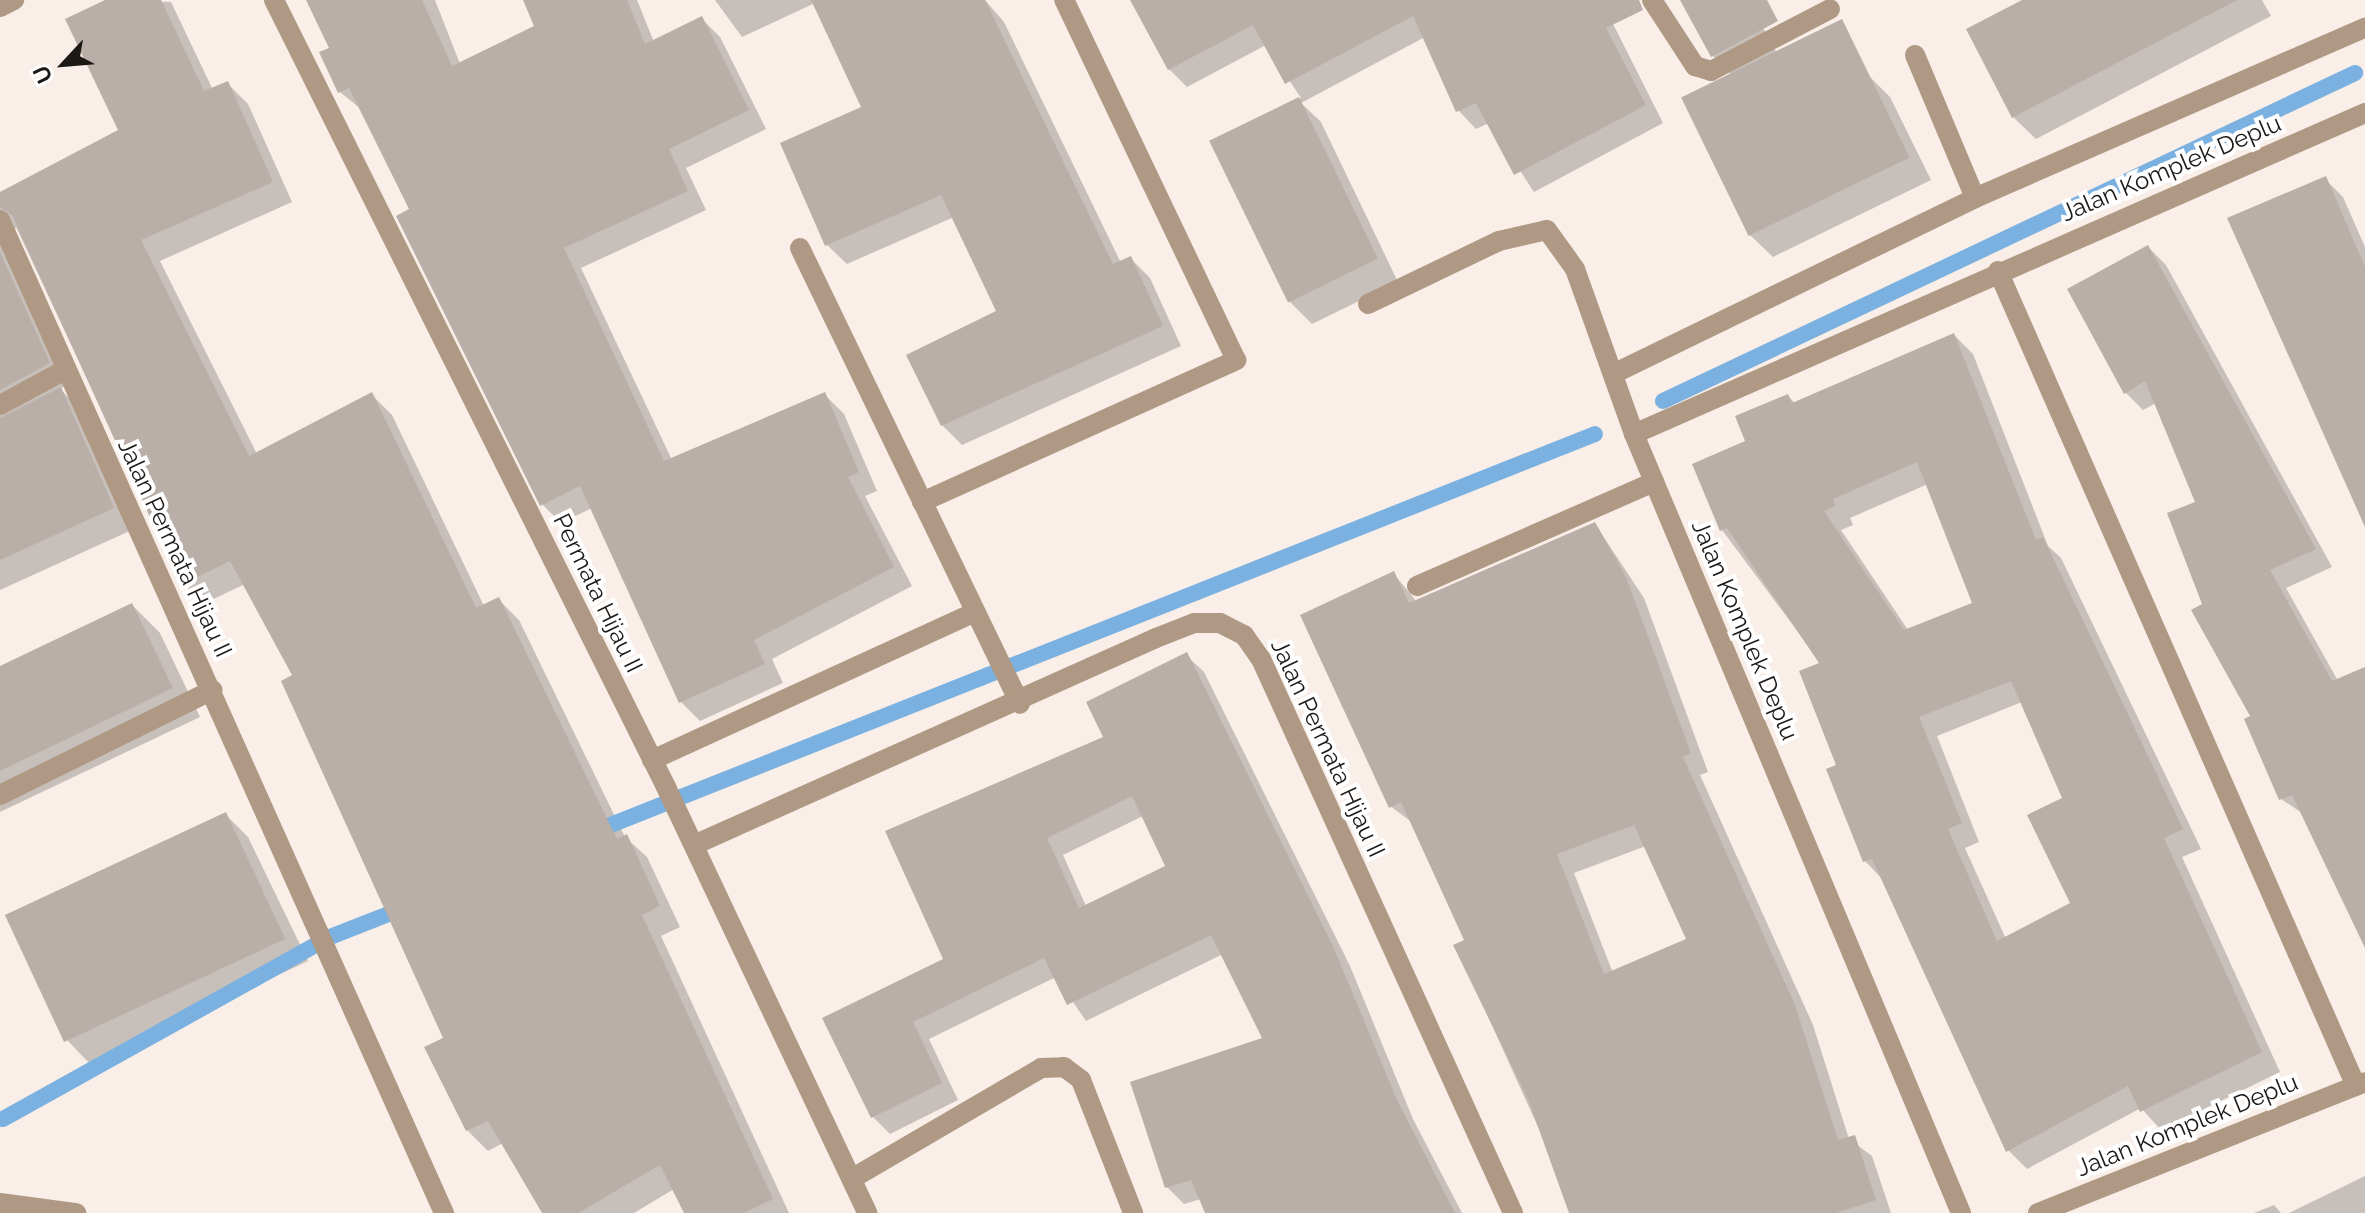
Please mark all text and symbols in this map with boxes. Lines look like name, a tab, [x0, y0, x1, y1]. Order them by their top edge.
north arrow	[24, 24, 104, 104]
text: U	[27, 61, 58, 88]
street label: Jalan Komplek Deplu	[2057, 109, 2285, 227]
street label: Jalan Permata Hijau II	[112, 434, 238, 662]
street label: Permata Hijau II	[547, 509, 649, 677]
street label: Jalan Komplek Deplu	[1686, 516, 1804, 744]
street label: Jalan Permata Hijau II	[1265, 634, 1391, 862]
street label: Jalan Komplek Deplu	[2072, 1067, 2302, 1183]

